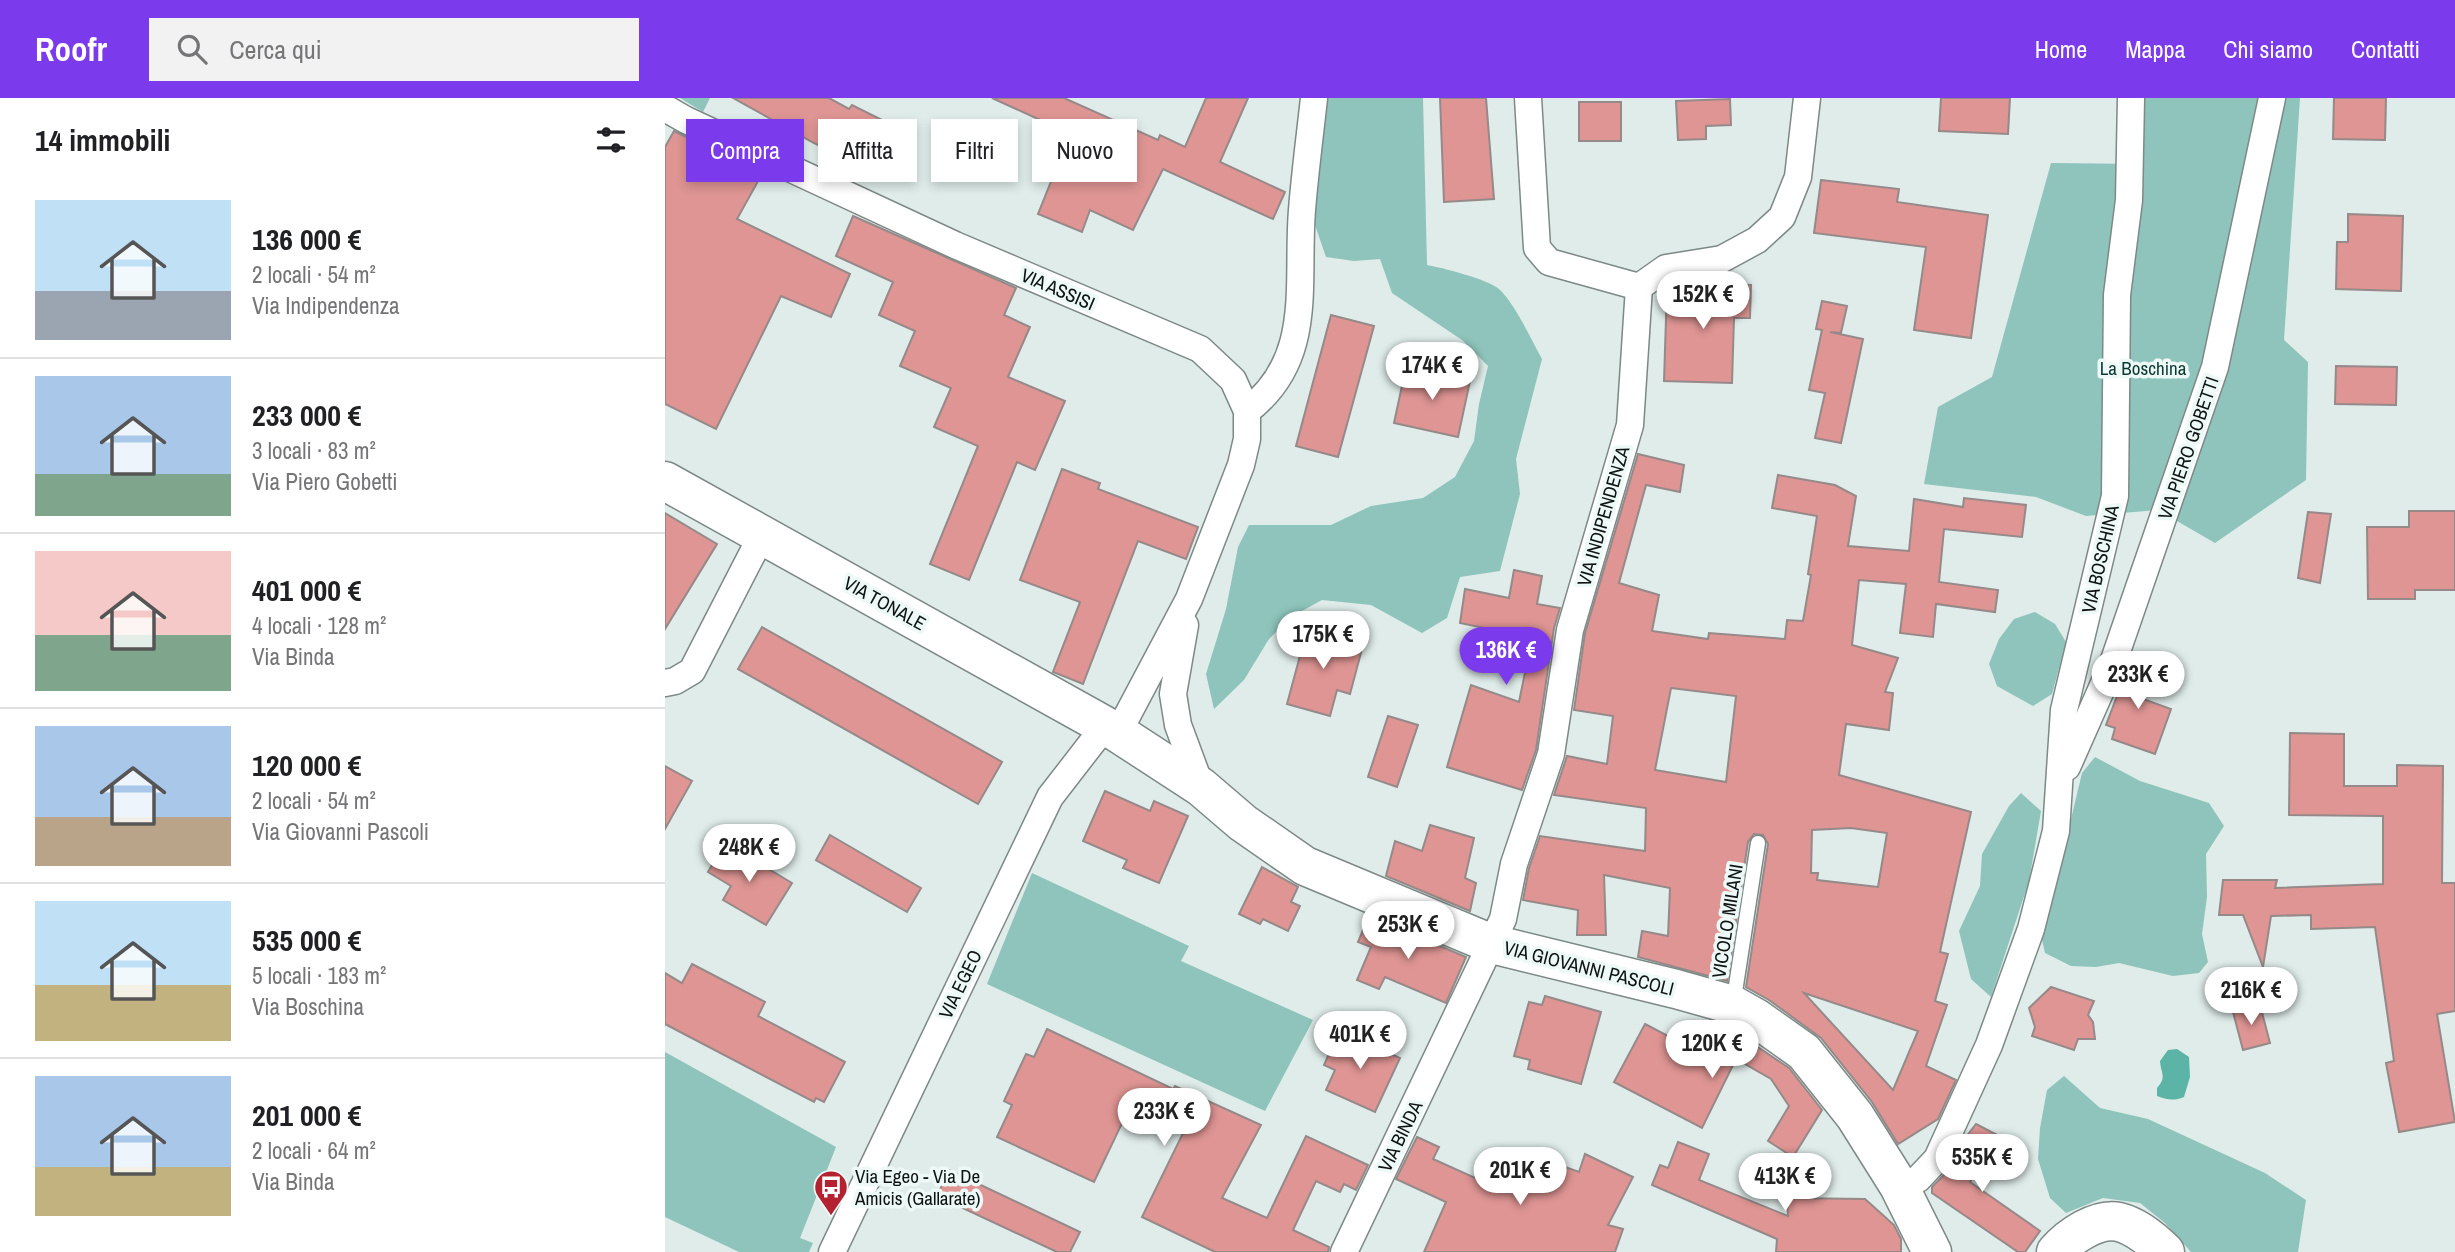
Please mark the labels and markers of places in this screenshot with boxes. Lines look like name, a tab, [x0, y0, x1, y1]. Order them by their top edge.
pin: 152K €	[1646, 272, 1760, 331]
pin: 174K €	[1375, 342, 1489, 402]
pin: 175K €	[1266, 612, 1380, 671]
pin: 136K €	[1449, 628, 1563, 687]
pin: 233K €	[2081, 652, 2195, 711]
pin: 248K €	[692, 824, 806, 884]
pin: 253K €	[1351, 902, 1465, 961]
pin: 216K €	[2194, 968, 2308, 1027]
pin: 401K €	[1303, 1012, 1417, 1071]
pin: 120K €	[1655, 1020, 1769, 1080]
pin: 233K €	[1107, 1088, 1221, 1148]
pin: 535K €	[1925, 1134, 2039, 1194]
pin: 201K €	[1463, 1148, 1577, 1207]
pin: 413K €	[1728, 1154, 1842, 1213]
place label: Via Egeo - Via De Amicis (Gallarate)	[854, 1163, 981, 1211]
bus stop icon: Via Egeo - Via De Amicis (Gallarate)	[812, 1168, 850, 1217]

